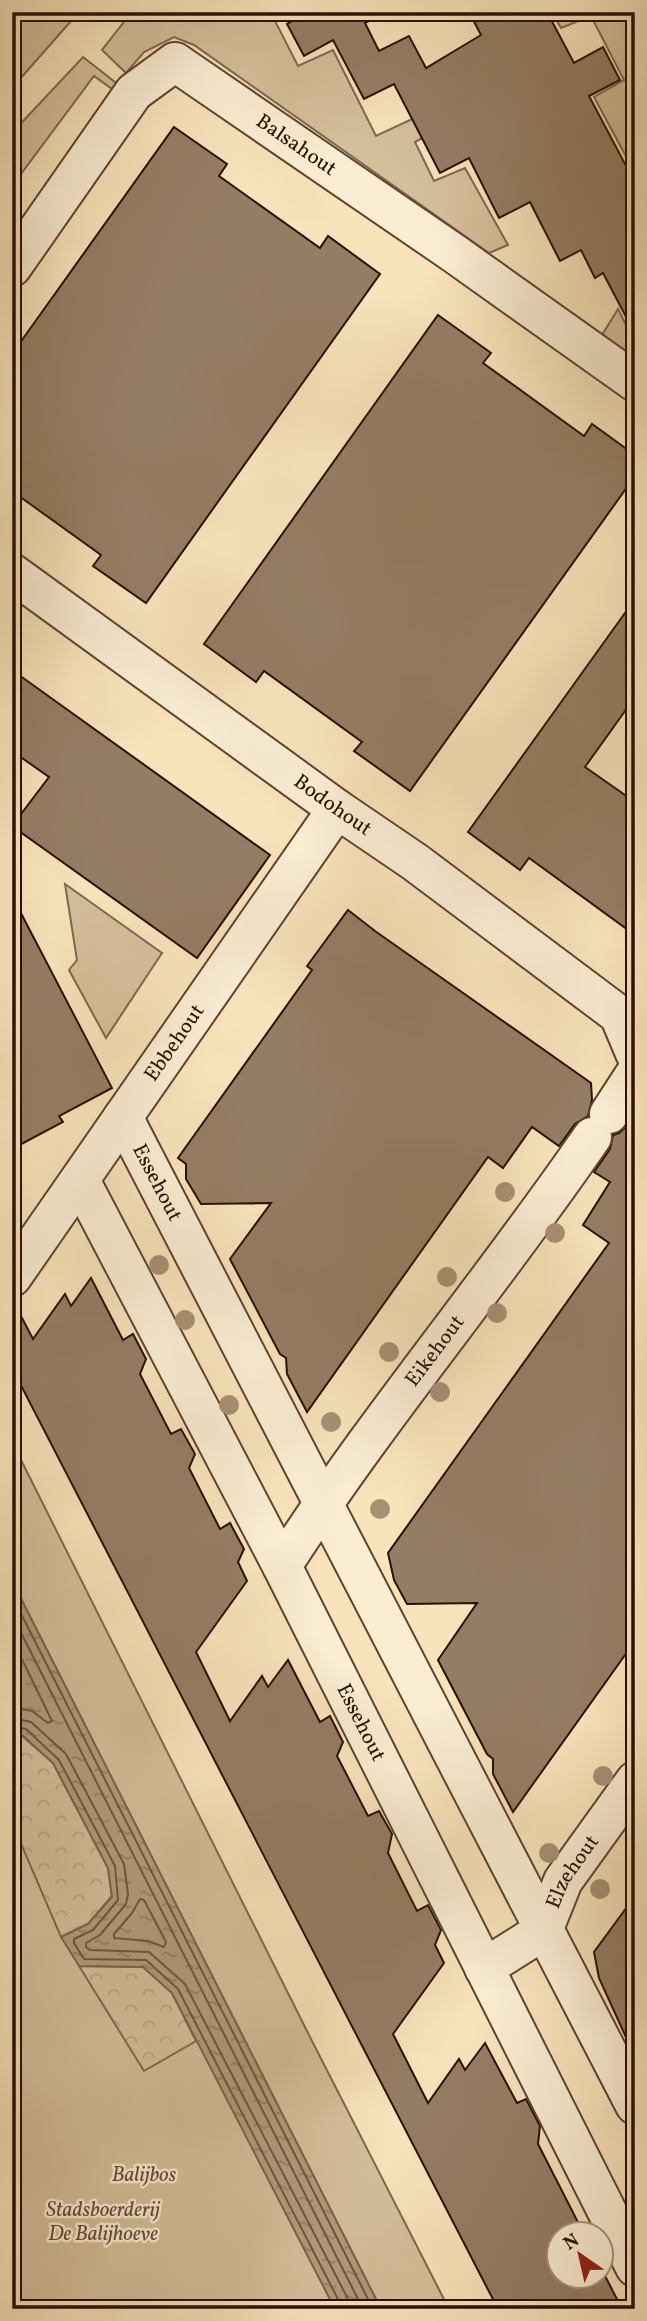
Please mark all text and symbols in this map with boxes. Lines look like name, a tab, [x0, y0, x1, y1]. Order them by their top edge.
street label: Balsahout	[250, 107, 342, 183]
street label: Bodohout	[287, 767, 378, 843]
street label: Ebbehout	[137, 998, 212, 1087]
street label: Essehout	[125, 1139, 189, 1226]
street label: Eikehout	[398, 1309, 472, 1393]
street label: Essehout	[329, 1679, 393, 1766]
street label: Elzehout	[539, 1829, 606, 1913]
park label: Balijbos	[112, 2161, 176, 2190]
park label: Stadsboerderij De Balijhoeve	[46, 2196, 161, 2249]
north arrow	[546, 2220, 616, 2290]
text: N	[559, 2228, 585, 2257]

